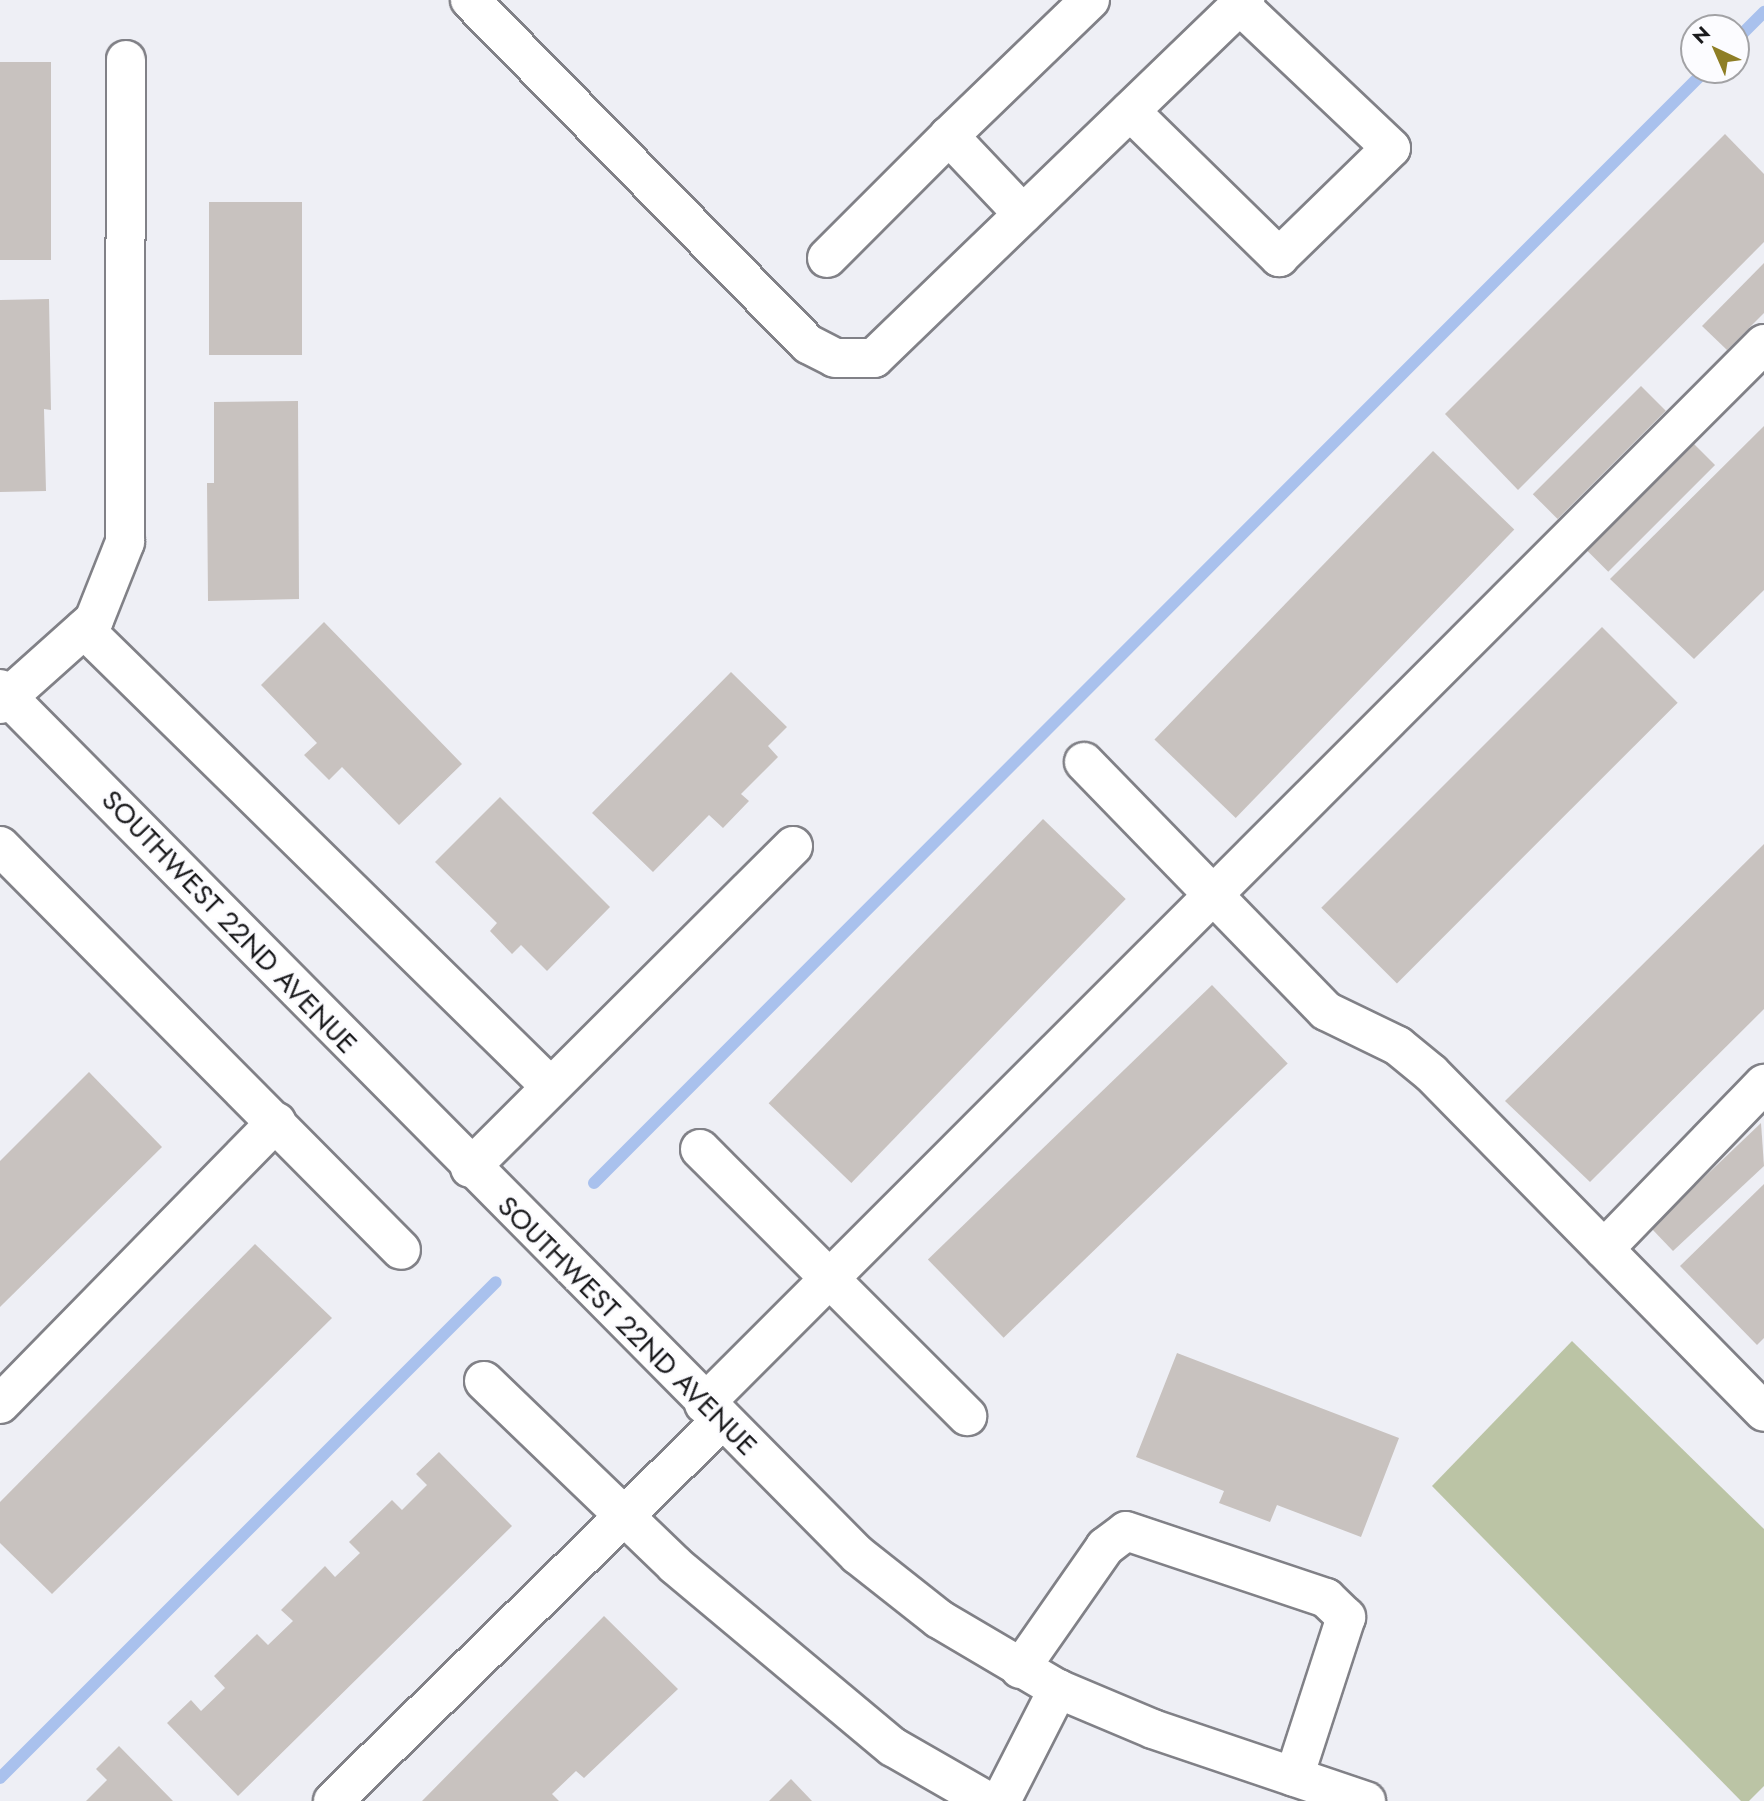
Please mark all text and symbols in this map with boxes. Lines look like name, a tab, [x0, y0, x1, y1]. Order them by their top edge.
north arrow	[1680, 14, 1750, 84]
text: N	[1687, 20, 1716, 50]
street label: SOUTHWEST 22ND AVENUE	[94, 783, 364, 1061]
street label: SOUTHWEST 22ND AVENUE	[490, 1189, 764, 1463]

